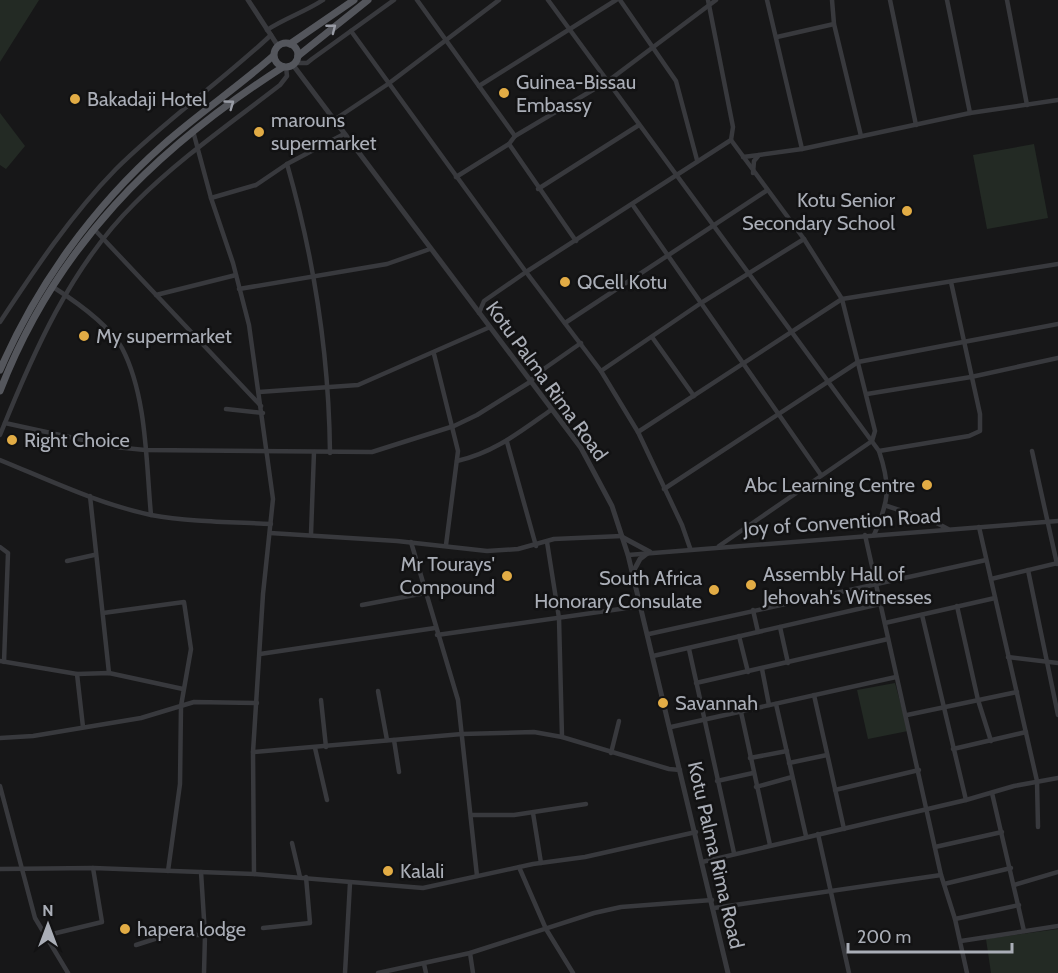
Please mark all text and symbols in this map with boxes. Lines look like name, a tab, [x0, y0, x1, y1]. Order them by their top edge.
one-way arrow	[325, 24, 336, 35]
place label: Guinea-Bissau Embassy	[516, 70, 636, 117]
marker: Guinea-Bissau Embassy	[497, 86, 511, 100]
place label: Bakadaji Hotel	[87, 87, 207, 111]
marker: Bakadaji Hotel	[68, 92, 82, 106]
one-way arrow	[224, 100, 235, 111]
place label: marouns supermarket	[271, 108, 377, 155]
marker: marouns supermarket	[252, 125, 266, 139]
place label: Kotu Senior Secondary School	[742, 188, 896, 235]
marker: Kotu Senior Secondary School	[900, 204, 914, 218]
place label: QCell Kotu	[577, 270, 667, 294]
marker: QCell Kotu	[558, 275, 572, 289]
street label: Kotu Palma Rima Road	[481, 296, 613, 466]
place label: My supermarket	[96, 324, 232, 348]
marker: My supermarket	[77, 329, 91, 343]
place label: Right Choice	[24, 428, 130, 452]
marker: Right Choice	[5, 433, 19, 447]
place label: Abc Learning Centre	[745, 473, 915, 497]
marker: Abc Learning Centre	[920, 478, 934, 492]
street label: Joy of Convention Road	[741, 503, 942, 541]
place label: Mr Tourays' Compound	[400, 552, 495, 599]
place label: Assembly Hall of Jehovah's Witnesses	[762, 562, 932, 609]
place label: South Africa Honorary Consulate	[534, 566, 702, 613]
marker: Mr Tourays' Compound	[500, 569, 514, 583]
marker: Assembly Hall of Jehovah's Witnesses	[744, 578, 758, 592]
marker: South Africa Honorary Consulate	[707, 583, 721, 597]
place label: Savannah	[675, 691, 758, 715]
marker: Savannah	[656, 696, 670, 710]
street label: Kotu Palma Rima Road	[683, 759, 749, 951]
place label: Kalali	[400, 859, 444, 883]
marker: Kalali	[381, 864, 395, 878]
north arrow	[18, 895, 78, 955]
text: N	[42, 901, 54, 920]
scale bar	[848, 916, 1012, 954]
place label: hapera lodge	[137, 917, 246, 941]
marker: hapera lodge	[118, 922, 132, 936]
text: 200 m	[857, 926, 911, 948]

